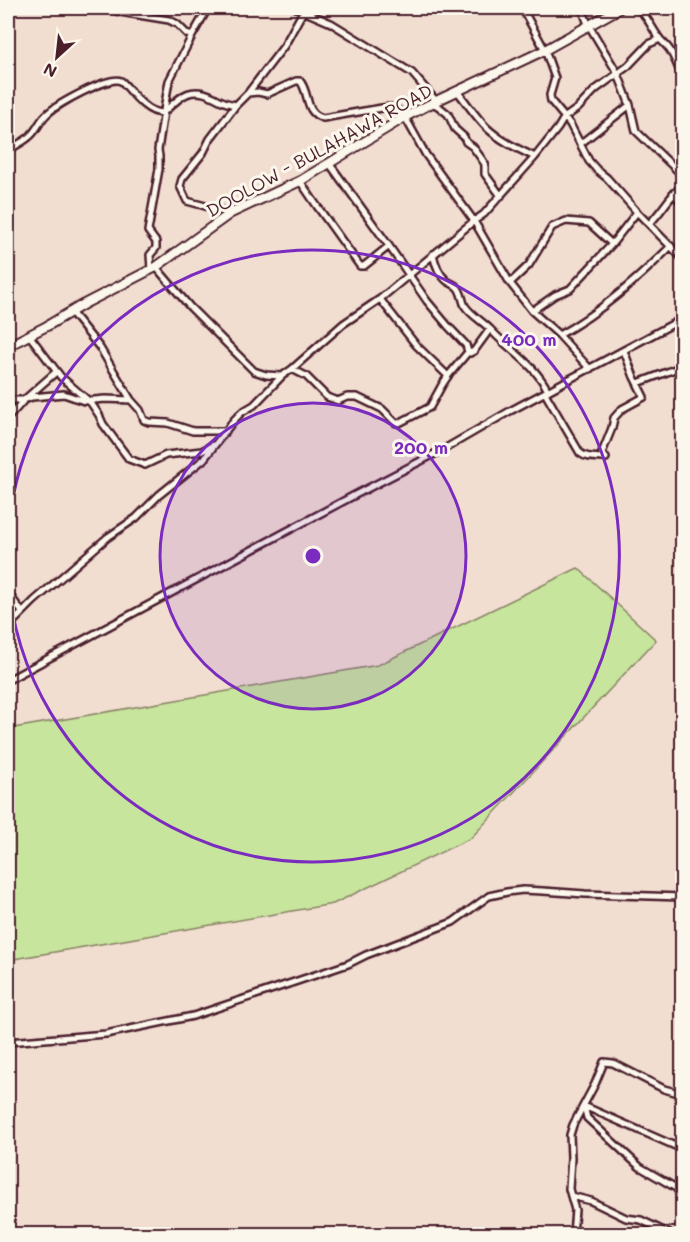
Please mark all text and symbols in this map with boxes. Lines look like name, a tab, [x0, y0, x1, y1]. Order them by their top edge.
north arrow	[27, 27, 87, 87]
text: N	[40, 59, 60, 83]
street label: DOOLOW - BULAHAWA ROAD	[202, 78, 436, 222]
text: 400 m	[501, 327, 557, 351]
text: 200 m	[394, 435, 448, 459]
centre of rings	[303, 546, 323, 566]

